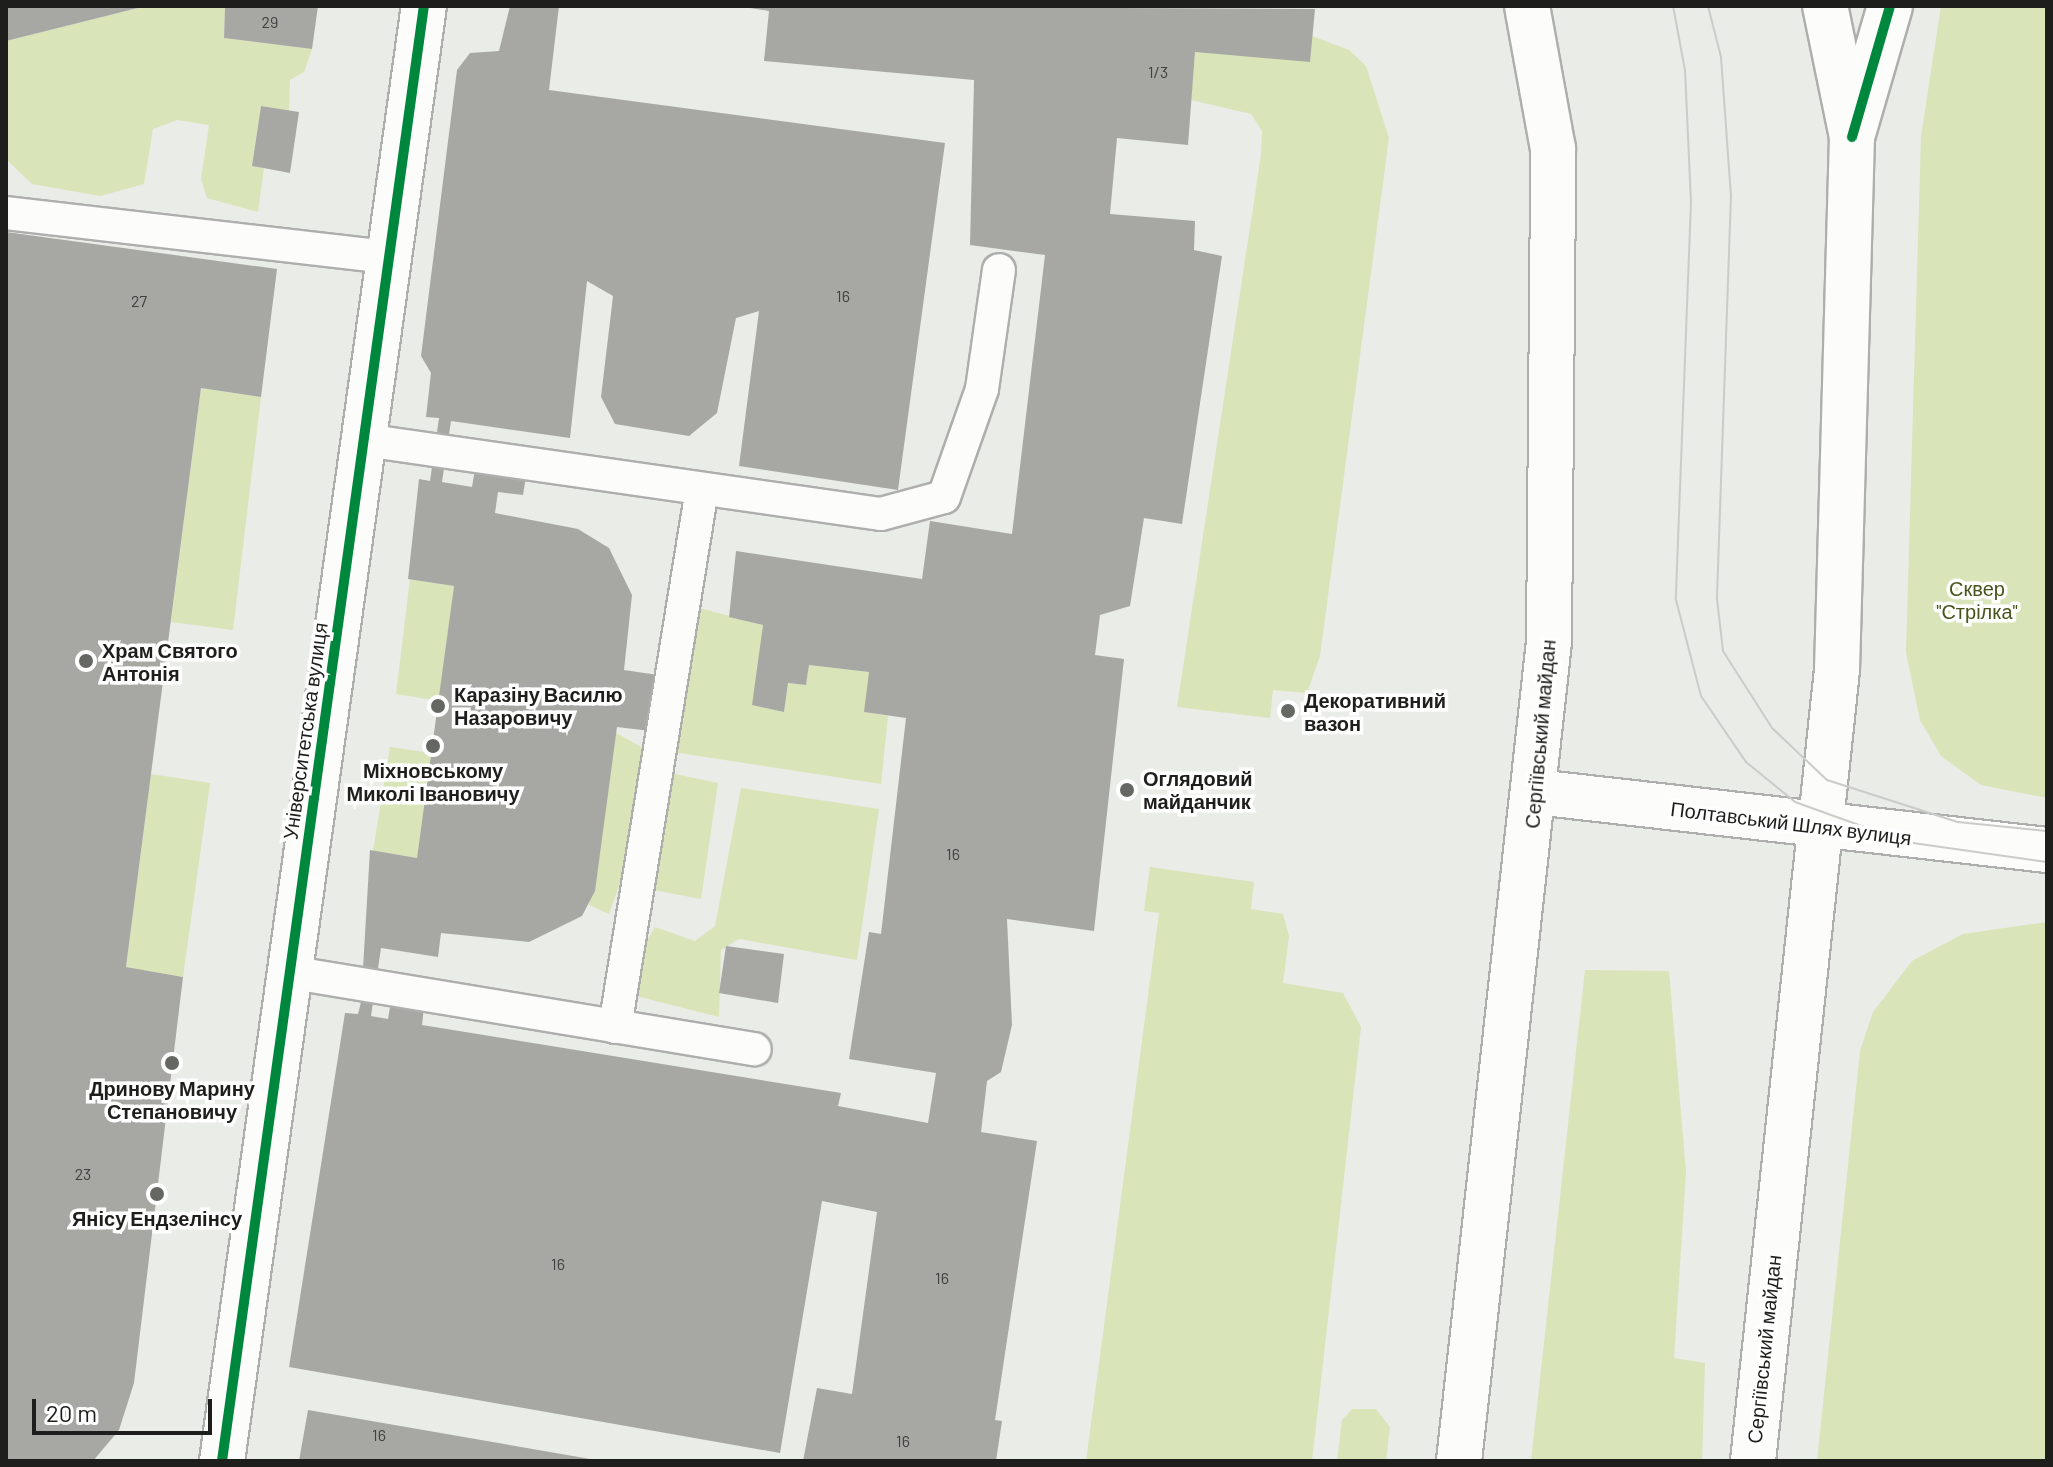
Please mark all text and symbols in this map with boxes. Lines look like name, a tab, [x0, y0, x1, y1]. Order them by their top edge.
house number: 29	[262, 12, 278, 32]
house number: 1/3	[1148, 62, 1168, 82]
house number: 16	[836, 286, 850, 306]
house number: 27	[131, 291, 147, 311]
park label: Сквер "Стрілка"	[1936, 577, 2018, 624]
street label: Університетська вулиця	[278, 621, 332, 841]
place label: Храм Святого Антонія	[102, 638, 238, 685]
street label: Сергіївський майдан	[1520, 638, 1560, 830]
marker: Храм Святого Антонія	[77, 652, 95, 670]
place label: Каразіну Василю Назаровичу	[454, 682, 623, 729]
place label: Декоративний вазон	[1304, 688, 1446, 735]
marker: Каразіну Василю Назаровичу	[429, 697, 447, 715]
marker: Декоративний вазон	[1279, 702, 1297, 720]
marker: Міхновському Миколі Івановичу	[424, 737, 442, 755]
place label: Міхновському Миколі Івановичу	[346, 758, 520, 805]
place label: Оглядовий майданчик	[1143, 766, 1253, 813]
marker: Оглядовий майданчик	[1118, 781, 1136, 799]
street label: Полтавський Шлях вулиця	[1669, 796, 1913, 850]
house number: 16	[946, 844, 960, 864]
marker: Дринову Марину Степановичу	[163, 1054, 181, 1072]
place label: Дринову Марину Степановичу	[89, 1076, 255, 1123]
house number: 23	[75, 1164, 91, 1184]
marker: Янісу Ендзелінсу	[148, 1185, 166, 1203]
place label: Янісу Ендзелінсу	[72, 1206, 242, 1230]
street label: Сергіївський майдан	[1742, 1253, 1786, 1445]
house number: 16	[551, 1254, 565, 1274]
house number: 16	[935, 1268, 949, 1288]
scale bar	[36, 1383, 216, 1433]
text: 20 m	[46, 1398, 97, 1427]
house number: 16	[372, 1425, 386, 1445]
house number: 16	[896, 1431, 910, 1451]

